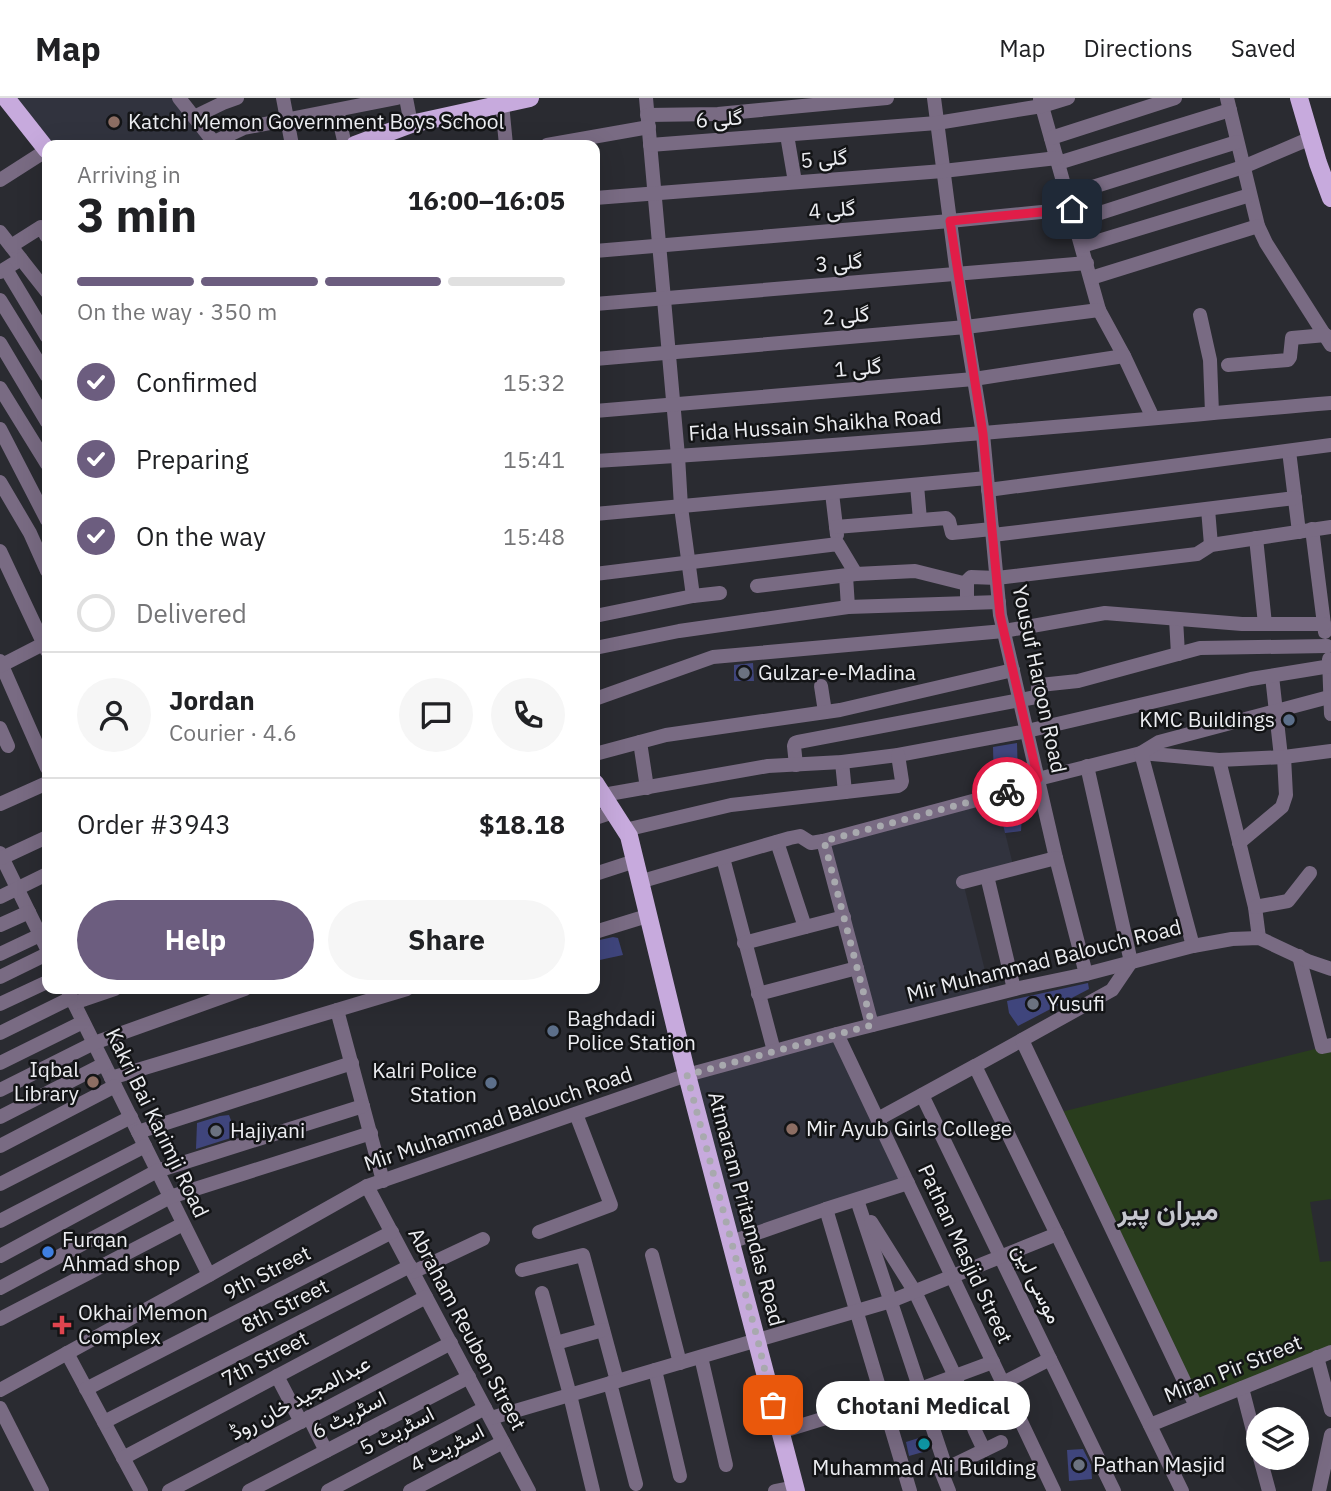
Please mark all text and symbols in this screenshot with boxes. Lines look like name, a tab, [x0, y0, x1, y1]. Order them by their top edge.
text: Map	[35, 27, 101, 70]
text: Map	[999, 32, 1045, 64]
text: Directions	[1083, 32, 1193, 64]
text: Saved	[1231, 32, 1296, 64]
street label: گلی 6	[694, 102, 743, 134]
place label: Katchi Memon Government Boys School	[128, 107, 505, 135]
marker: Katchi Memon Government Boys School	[106, 114, 122, 130]
street label: گلی 5	[799, 142, 849, 174]
text: Arriving in	[77, 159, 181, 189]
pin	[1042, 179, 1102, 239]
text: 16:00–16:05	[408, 183, 565, 217]
text: 3 min	[77, 185, 197, 245]
icon: home	[1053, 190, 1091, 228]
street label: گلی 4	[807, 193, 857, 225]
street label: گلی 3	[814, 246, 864, 278]
text: On the way · 350 m	[77, 296, 277, 326]
street label: گلی 2	[821, 299, 871, 331]
street label: گلی 1	[833, 351, 883, 383]
icon: check	[77, 363, 115, 401]
text: Confirmed	[136, 365, 258, 399]
text: 15:32	[503, 367, 565, 397]
street label: Fida Hussain Shaikha Road	[687, 401, 943, 447]
icon: check	[77, 440, 115, 478]
text: Preparing	[136, 442, 249, 476]
text: 15:41	[503, 444, 565, 474]
icon: check	[77, 517, 115, 555]
text: On the way	[136, 519, 266, 553]
text: 15:48	[503, 521, 565, 551]
street label: Yousuf Haroon Road	[1006, 582, 1074, 775]
text: Delivered	[136, 596, 247, 630]
place label: Gulzar-e-Madina	[758, 658, 916, 686]
marker: Gulzar-e-Madina	[736, 665, 752, 681]
button: person	[77, 678, 151, 752]
button: chat	[399, 678, 473, 752]
button: phone	[491, 678, 565, 752]
text: Jordan	[169, 683, 255, 717]
place label: KMC Buildings	[1139, 705, 1275, 733]
marker: KMC Buildings	[1281, 712, 1297, 728]
text: Courier · 4.6	[169, 717, 297, 747]
courier	[972, 757, 1042, 827]
icon: bike	[988, 773, 1026, 811]
text: Order #3943	[77, 807, 231, 841]
text: $18.18	[479, 807, 565, 841]
button: Help	[77, 900, 314, 980]
button: Share	[328, 900, 565, 980]
street label: Mir Muhammad Balouch Road	[903, 912, 1184, 1008]
place label: Yusufi	[1047, 989, 1105, 1017]
marker: Yusufi	[1025, 996, 1041, 1012]
place label: Baghdadi Police Station	[567, 1004, 696, 1056]
street label: Kakri Bai Karimji Road	[100, 1023, 216, 1222]
marker: Baghdadi Police Station	[545, 1023, 561, 1039]
place label: Iqbal Library	[14, 1055, 80, 1107]
place label: Kalri Police Station	[372, 1056, 477, 1108]
street label: Mir Muhammad Balouch Road	[360, 1059, 636, 1177]
marker: Iqbal Library	[85, 1074, 101, 1090]
marker: Kalri Police Station	[483, 1075, 499, 1091]
street label: Atmaram Pritamdas Road	[702, 1088, 792, 1329]
place label: Mir Ayub Girls College	[806, 1114, 1012, 1142]
place label: Hajiyani	[230, 1116, 305, 1144]
marker: Mir Ayub Girls College	[784, 1121, 800, 1137]
marker: Hajiyani	[208, 1123, 224, 1139]
street label: Pathan Masjid Street	[912, 1159, 1020, 1348]
district label: میران پیر	[1116, 1191, 1219, 1230]
street label: Abraham Reuben Street	[403, 1222, 533, 1435]
place label: Furqan Ahmad shop	[62, 1225, 180, 1277]
street label: 9th Street	[218, 1238, 315, 1306]
street label: موسی لین	[1007, 1239, 1069, 1328]
marker: Furqan Ahmad shop	[40, 1244, 56, 1260]
street label: 8th Street	[236, 1271, 333, 1339]
place label: Okhai Memon Complex	[78, 1298, 208, 1350]
marker: Okhai Memon Complex	[52, 1315, 72, 1335]
street label: 7th Street	[216, 1324, 313, 1393]
street label: Miran Pir Street	[1160, 1328, 1306, 1408]
street label: عبدالمجید خان روڈ	[224, 1348, 375, 1446]
pin	[743, 1375, 803, 1435]
callout: Chotani Medical	[815, 1380, 1028, 1430]
street label: اسٹریٹ 6	[306, 1383, 391, 1445]
icon: bag	[754, 1386, 792, 1424]
text: Chotani Medical	[836, 1390, 1010, 1420]
street label: اسٹریٹ 5	[355, 1399, 439, 1461]
map controls	[1246, 1407, 1309, 1470]
button: layers	[1246, 1407, 1309, 1470]
street label: اسٹریٹ 4	[405, 1416, 489, 1478]
marker: Muhammad Ali Building	[916, 1436, 932, 1452]
place label: Pathan Masjid	[1093, 1450, 1225, 1478]
place label: Muhammad Ali Building	[812, 1453, 1036, 1481]
marker: Pathan Masjid	[1071, 1457, 1087, 1473]

